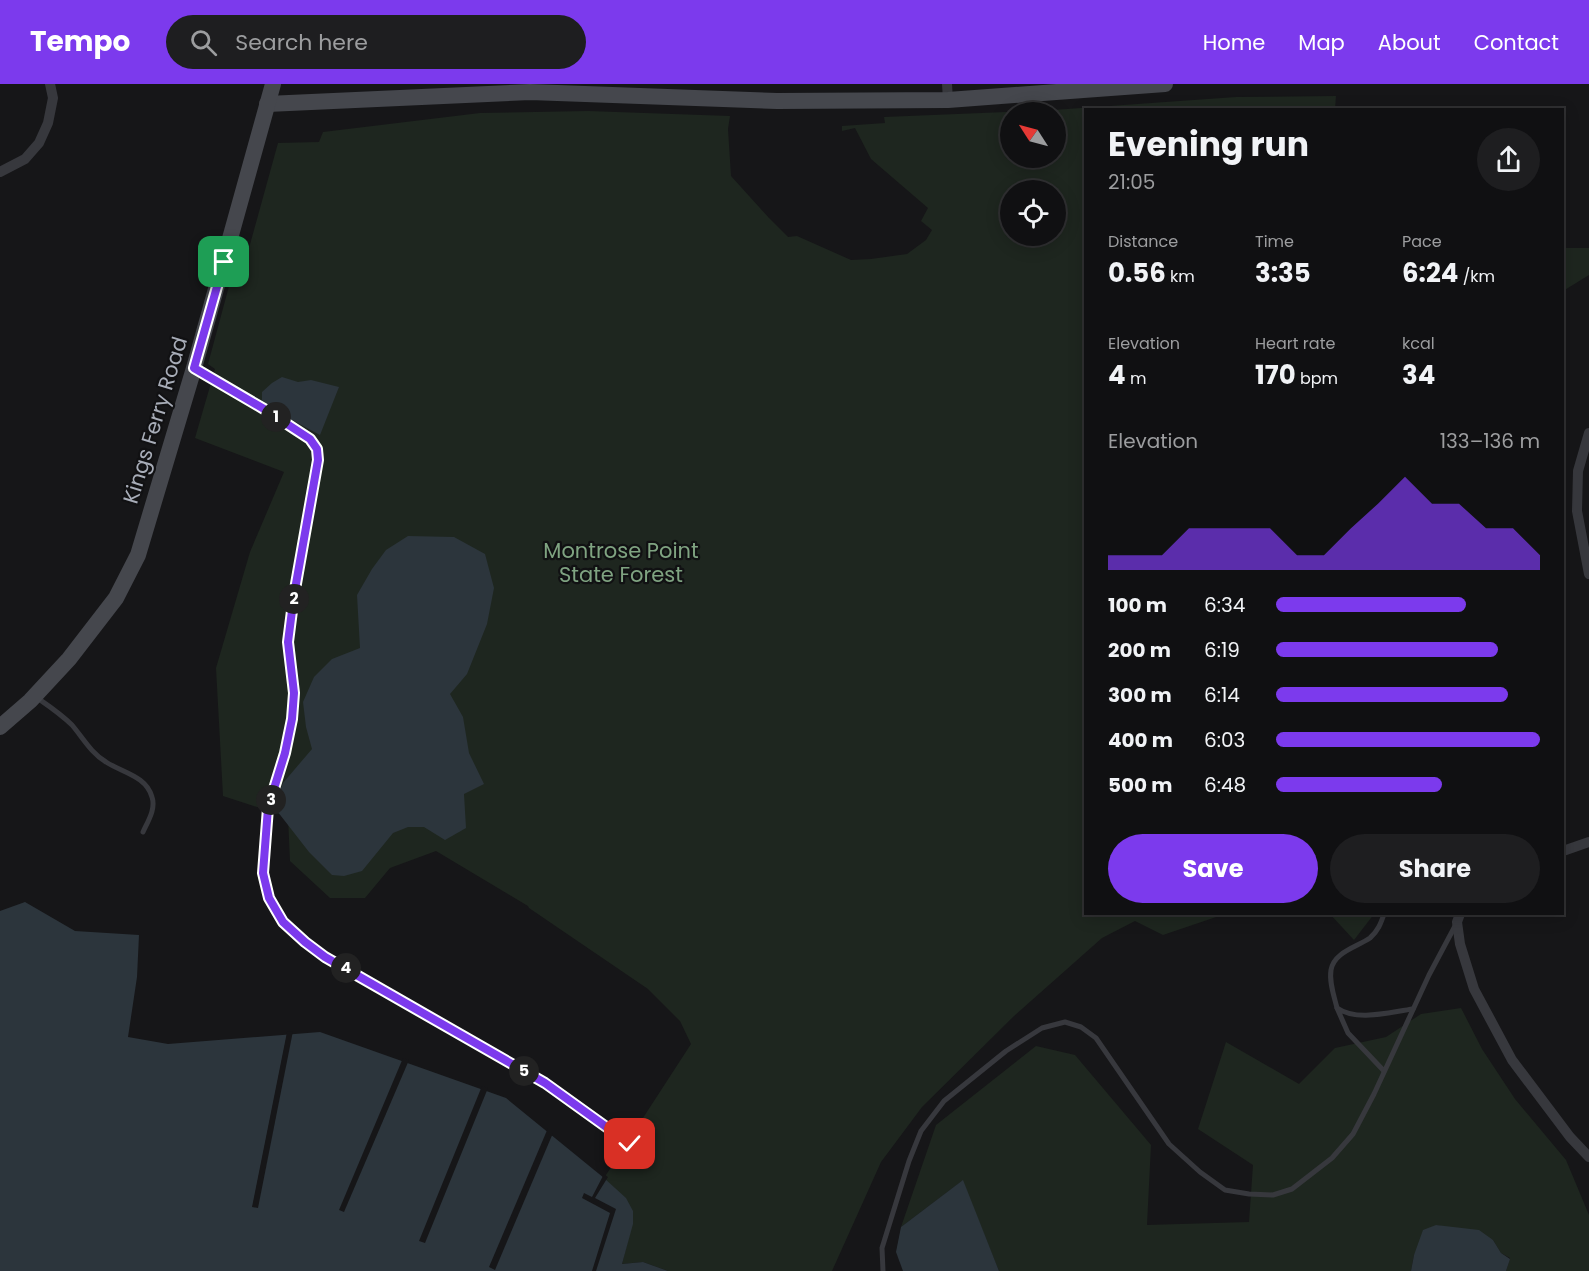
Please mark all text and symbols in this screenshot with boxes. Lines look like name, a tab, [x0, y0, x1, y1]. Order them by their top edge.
search box	[166, 15, 586, 69]
text: Tempo	[30, 22, 130, 61]
icon: search	[187, 26, 220, 59]
text: Search here	[235, 27, 368, 58]
text: Home	[1203, 28, 1265, 57]
text: Map	[1298, 28, 1345, 57]
text: About	[1378, 28, 1441, 57]
text: Contact	[1474, 28, 1559, 57]
north arrow	[1000, 102, 1066, 168]
map controls	[1000, 102, 1066, 246]
text: Evening run	[1108, 121, 1309, 168]
button: share	[1477, 128, 1540, 191]
text: 21:05	[1108, 168, 1155, 196]
button: locate	[1000, 180, 1066, 246]
text: Distance	[1108, 230, 1178, 253]
text: Time	[1255, 230, 1294, 253]
text: Pace	[1402, 230, 1442, 253]
pin	[198, 236, 249, 287]
icon: arrive	[207, 245, 240, 278]
text: 0.56	[1108, 255, 1166, 291]
text: 3:35	[1255, 255, 1311, 291]
text: 6:24	[1402, 255, 1458, 291]
text: km	[1166, 265, 1195, 288]
text: /km	[1458, 265, 1495, 288]
text: Elevation	[1108, 332, 1180, 355]
text: Heart rate	[1255, 332, 1335, 355]
text: kcal	[1402, 332, 1435, 355]
street label: Kings Ferry Road	[116, 333, 194, 507]
text: 4	[1108, 357, 1126, 393]
text: 170	[1255, 357, 1296, 393]
text: 34	[1402, 357, 1435, 393]
text: m	[1126, 367, 1146, 390]
text: bpm	[1296, 367, 1338, 390]
pin: 1	[261, 402, 291, 432]
text: 1	[273, 405, 279, 428]
text: Elevation	[1108, 427, 1198, 455]
text: 133–136 m	[1440, 427, 1540, 455]
park label: Montrose Point State Forest	[543, 536, 699, 589]
pin: 2	[279, 584, 309, 614]
text: 2	[289, 587, 299, 610]
text: 100 m	[1108, 591, 1167, 619]
text: 6:34	[1204, 591, 1245, 619]
text: 200 m	[1108, 636, 1171, 664]
text: 6:19	[1204, 636, 1240, 664]
text: 300 m	[1108, 681, 1172, 709]
text: 6:14	[1204, 681, 1240, 709]
text: 400 m	[1108, 726, 1173, 754]
text: 6:03	[1204, 726, 1245, 754]
text: 500 m	[1108, 771, 1173, 799]
text: 6:48	[1204, 771, 1246, 799]
pin: 3	[256, 785, 286, 815]
text: 3	[266, 788, 276, 811]
button: Save	[1108, 834, 1318, 903]
button: Share	[1330, 834, 1540, 903]
pin: 4	[331, 953, 361, 983]
text: 4	[341, 956, 351, 979]
pin: 5	[509, 1056, 539, 1086]
text: 5	[519, 1059, 529, 1082]
pin	[604, 1118, 655, 1169]
icon: check	[613, 1127, 646, 1160]

